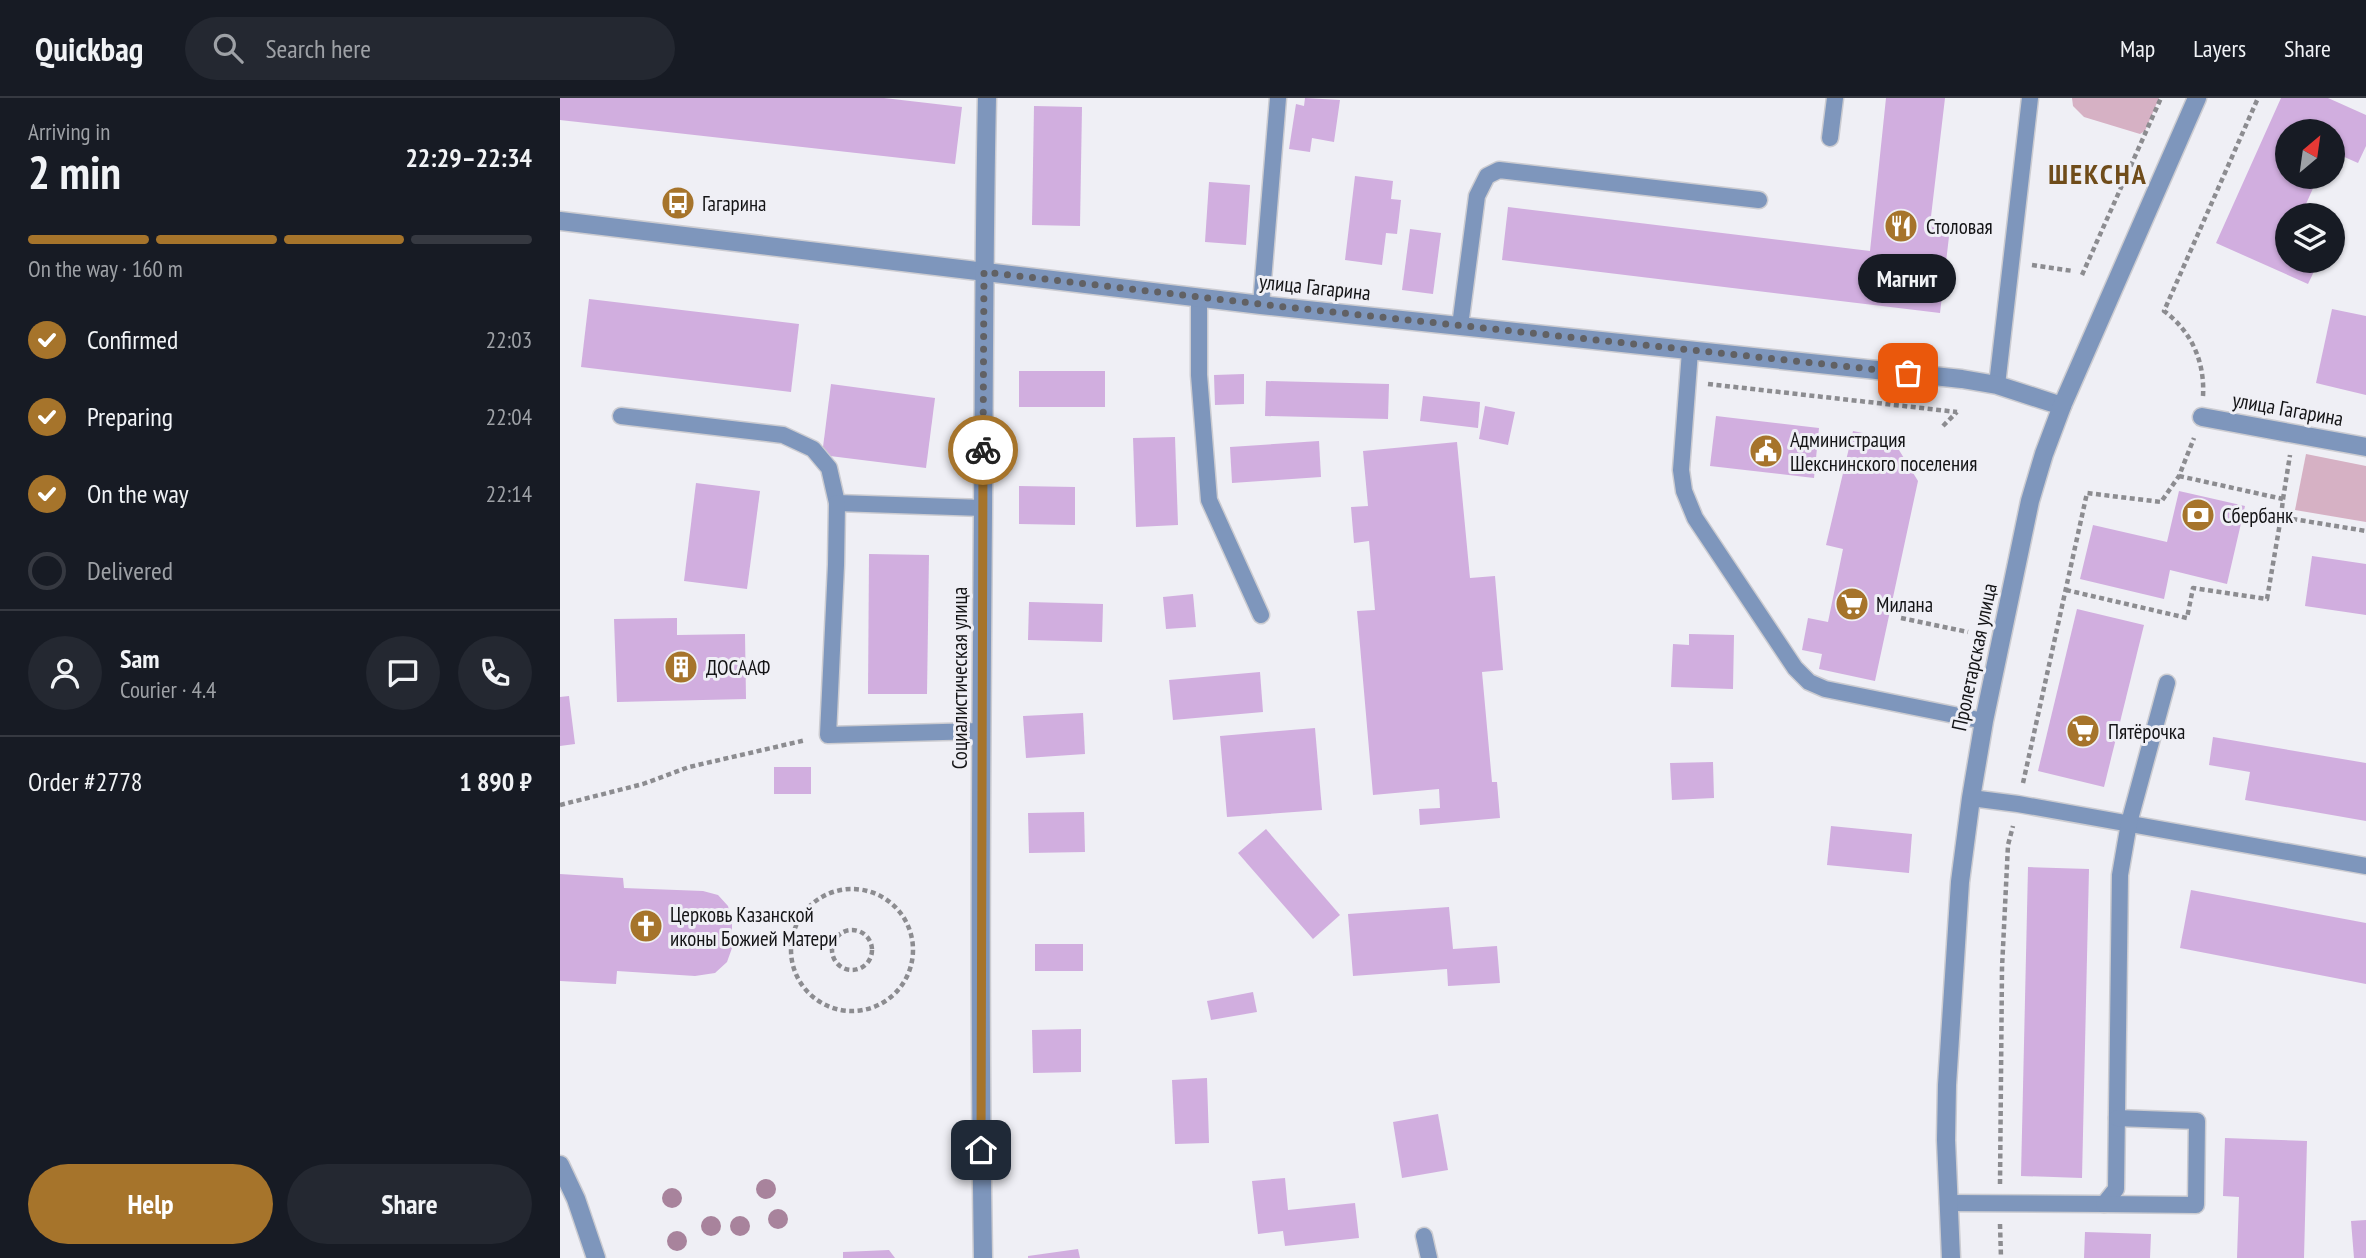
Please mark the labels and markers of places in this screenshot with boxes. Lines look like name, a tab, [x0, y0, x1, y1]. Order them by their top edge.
bus stop icon: Гагарина	[659, 184, 697, 222]
place label: Гагарина	[702, 190, 767, 217]
restaurant icon: Столовая	[1882, 207, 1920, 245]
place label: Столовая	[1926, 213, 1993, 240]
callout: Магнит	[1859, 254, 1957, 303]
pin	[1878, 343, 1938, 403]
place label: Администрация Шекснинского поселения	[1790, 426, 1977, 477]
public building icon: Администрация Шекснинского поселения	[1747, 432, 1785, 470]
bank icon: Сбербанк	[2179, 496, 2217, 534]
place label: Сбербанк	[2222, 502, 2293, 529]
supermarket icon: Милана	[1833, 585, 1871, 623]
place label: Милана	[1876, 591, 1933, 618]
building icon: ДОСААФ	[662, 648, 700, 686]
place label: ДОСААФ	[706, 654, 770, 681]
supermarket icon: Пятёрочка	[2064, 712, 2102, 750]
place label: Пятёрочка	[2108, 718, 2185, 745]
place label: Церковь Казанской иконы Божией Матери	[670, 901, 838, 952]
church icon: Церковь Казанской иконы Божией Матери	[627, 907, 665, 945]
pin	[951, 1120, 1011, 1180]

